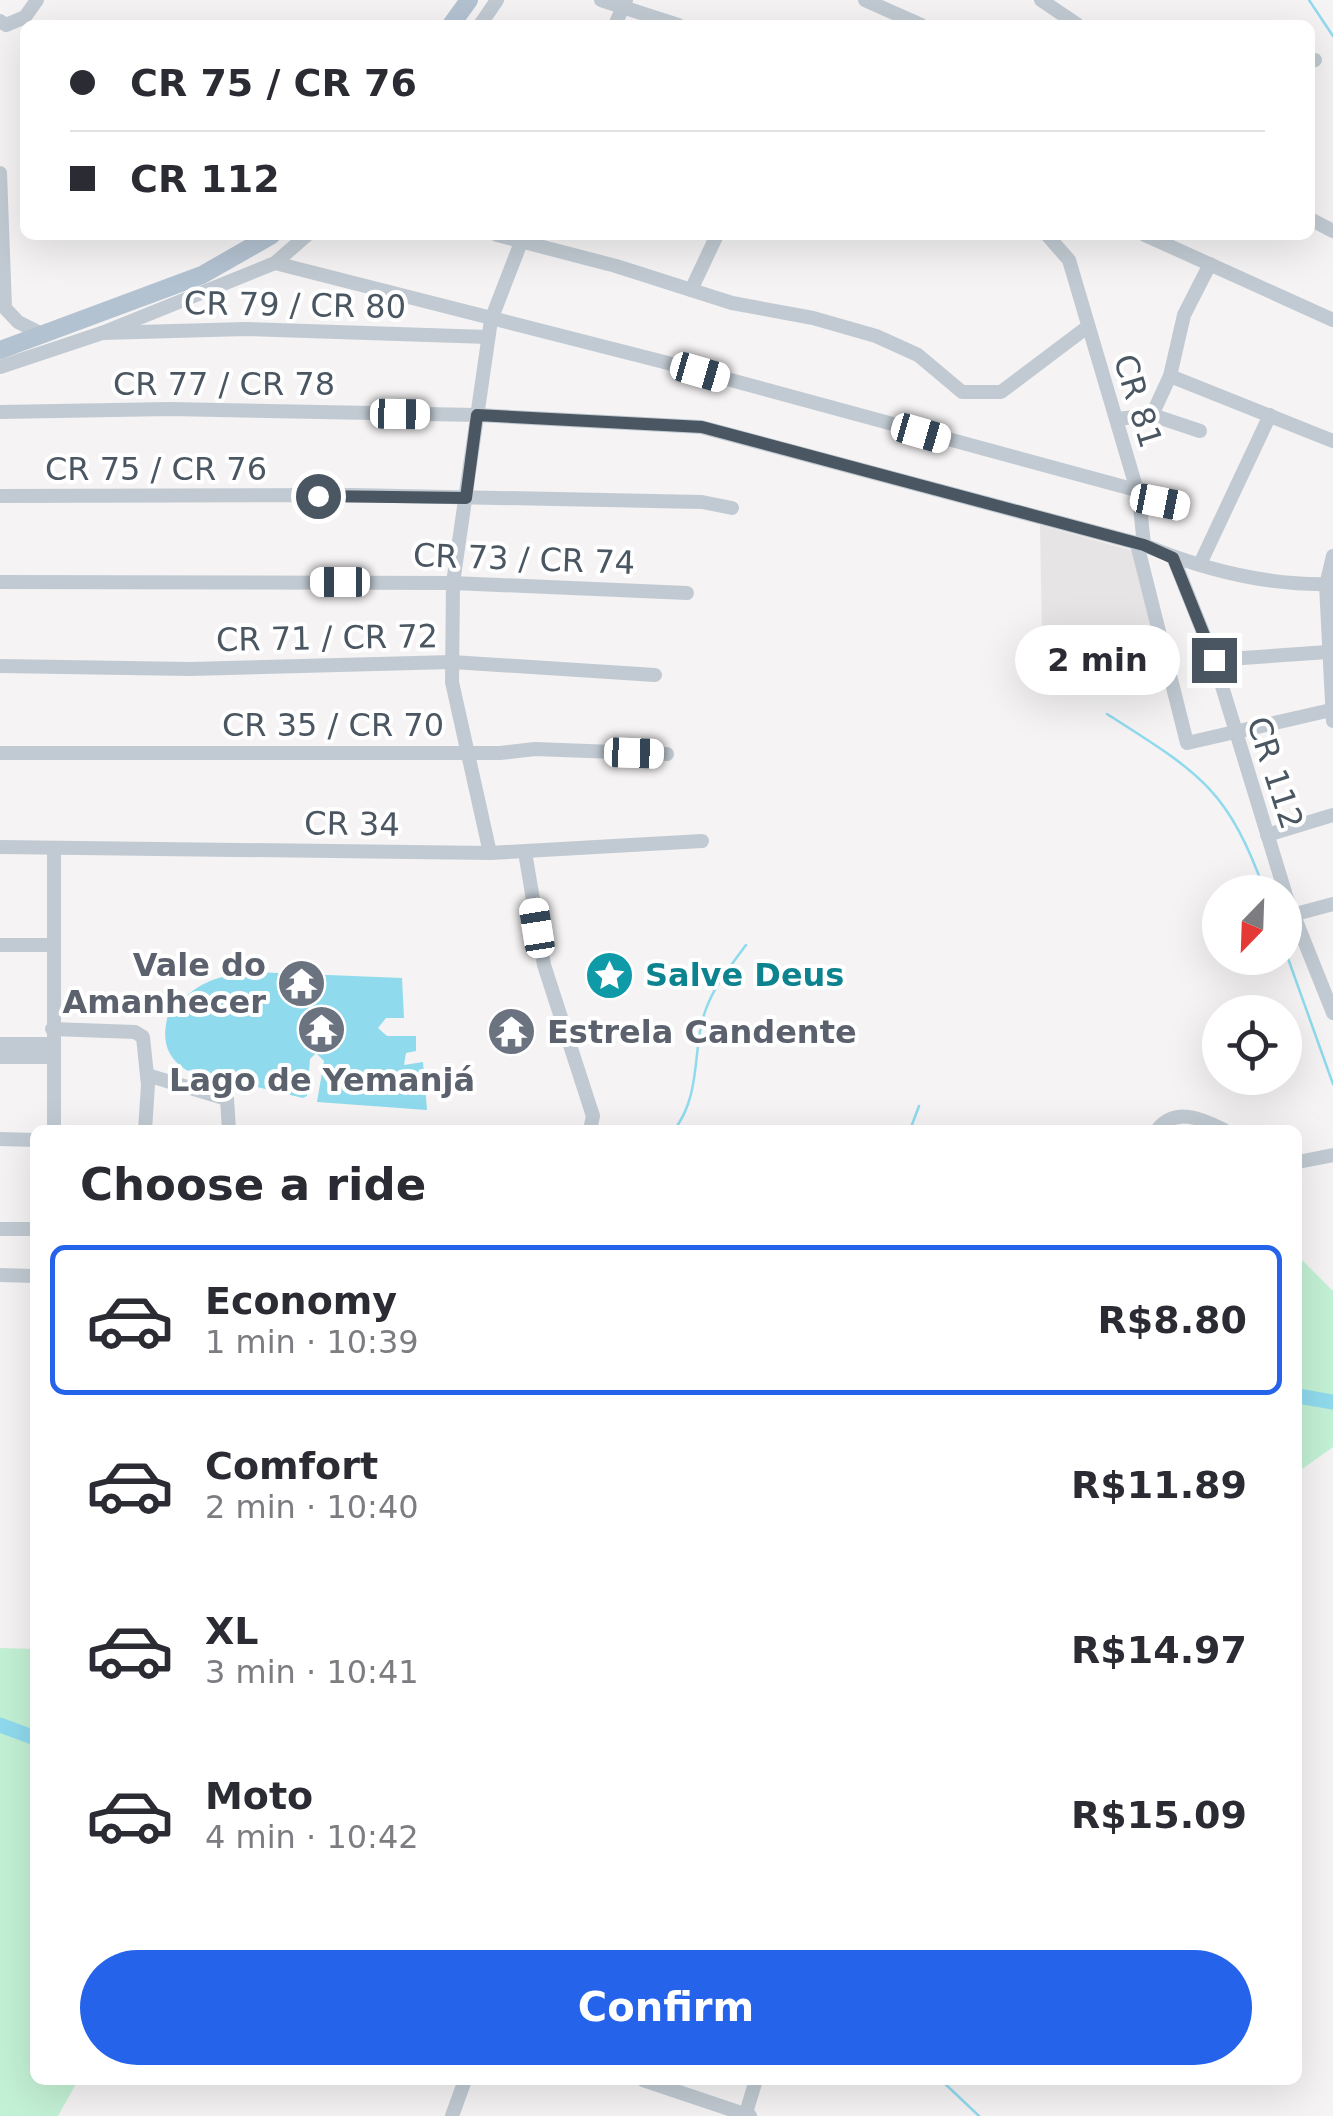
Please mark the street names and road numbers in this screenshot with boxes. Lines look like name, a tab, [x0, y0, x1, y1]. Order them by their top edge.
street label: CR 79 / CR 80	[184, 284, 406, 326]
street label: CR 81	[1106, 350, 1170, 452]
street label: CR 77 / CR 78	[113, 365, 335, 403]
street label: CR 75 / CR 76	[45, 450, 267, 488]
street label: CR 73 / CR 74	[412, 536, 636, 582]
street label: CR 71 / CR 72	[216, 617, 438, 659]
street label: CR 35 / CR 70	[222, 706, 444, 744]
street label: CR 112	[1239, 712, 1311, 834]
street label: CR 34	[304, 804, 400, 844]

